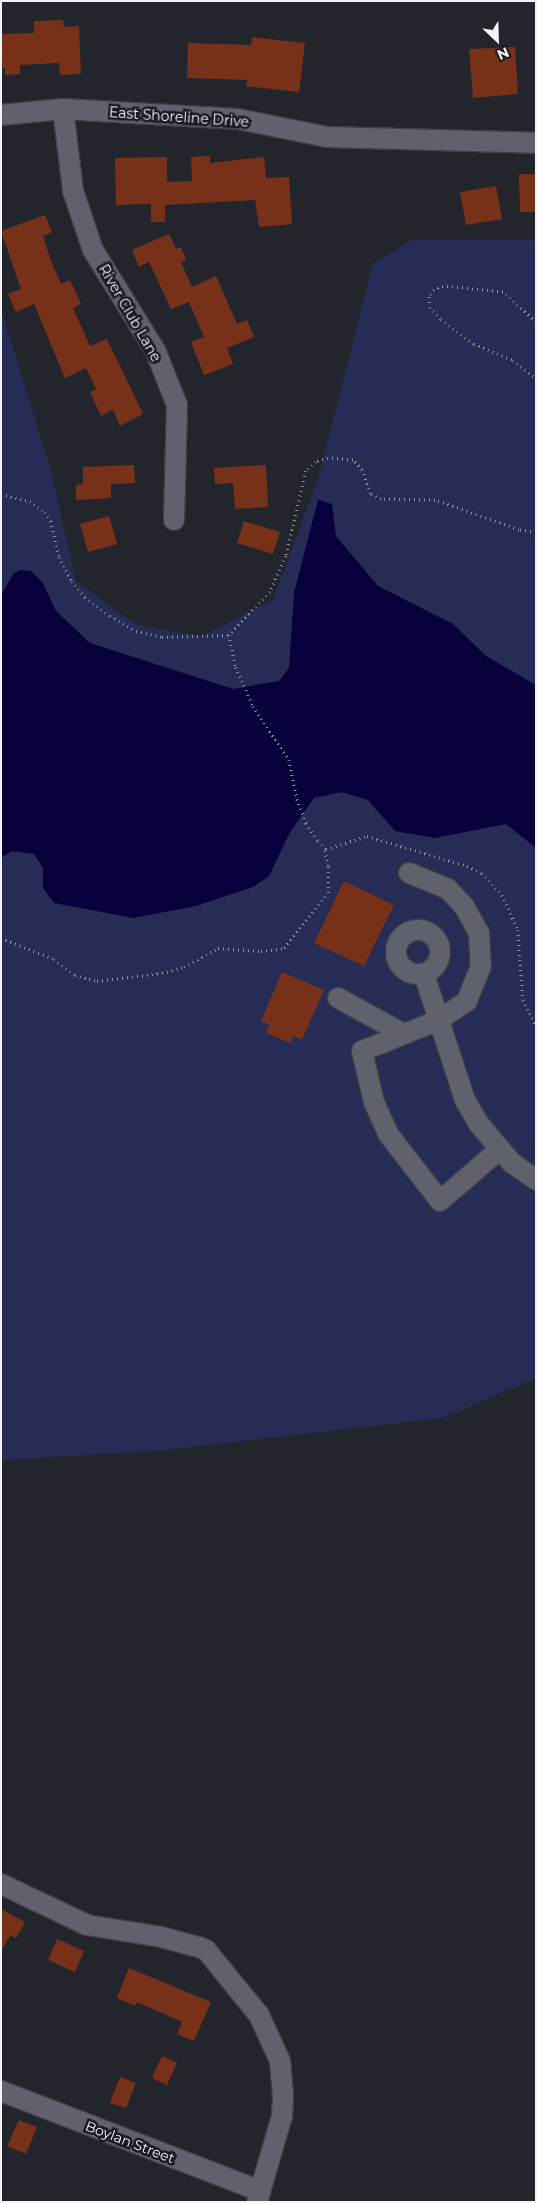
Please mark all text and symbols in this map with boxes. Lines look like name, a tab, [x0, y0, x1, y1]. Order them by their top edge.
north arrow	[472, 15, 522, 65]
text: N	[494, 43, 512, 64]
street label: East Shoreline Drive	[108, 104, 250, 130]
street label: River Club Lane	[95, 261, 165, 365]
street label: Boylan Street	[83, 2117, 177, 2167]

